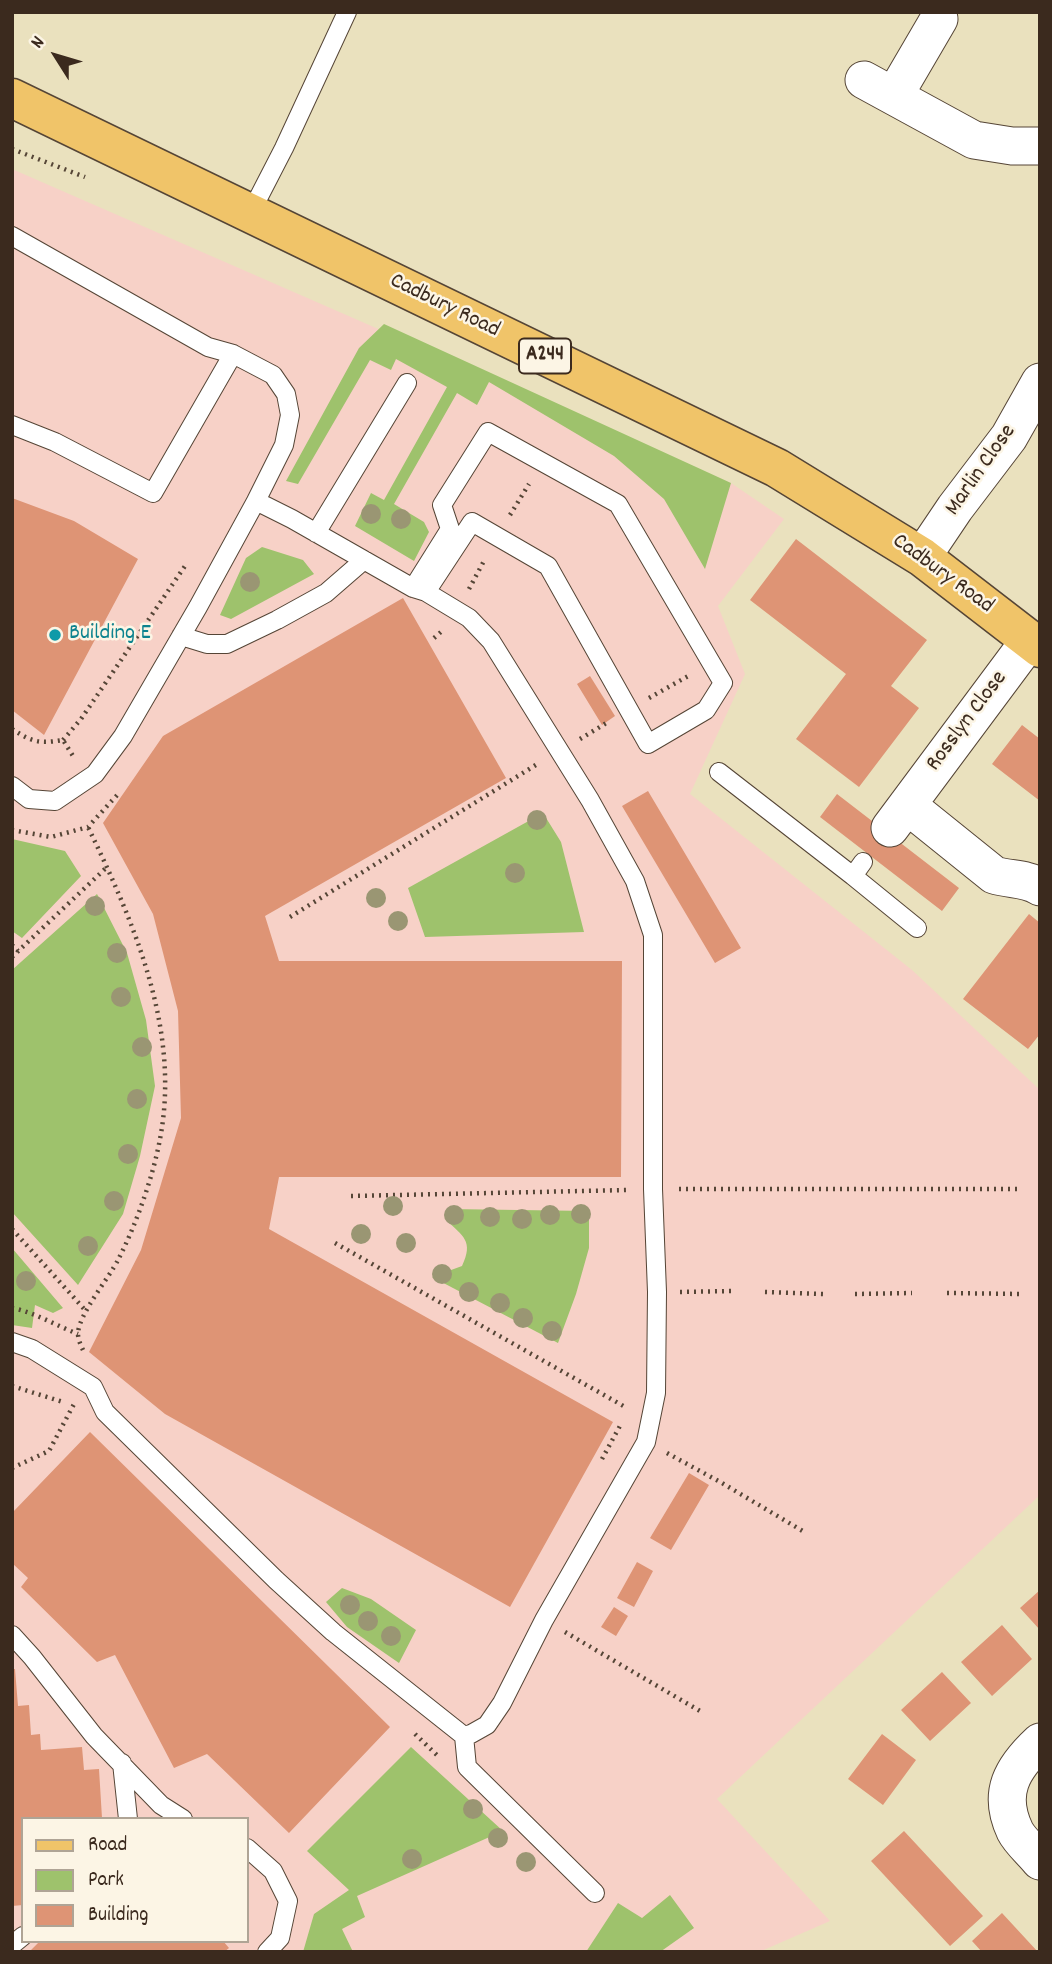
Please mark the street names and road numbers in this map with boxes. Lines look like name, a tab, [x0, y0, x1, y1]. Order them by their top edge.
street label: Cadbury Road	[385, 269, 503, 345]
road number: A244	[519, 338, 571, 374]
street label: Marlin Close	[941, 420, 1023, 522]
street label: Cadbury Road	[886, 529, 998, 621]
street label: Rosslyn Close	[921, 666, 1015, 778]

